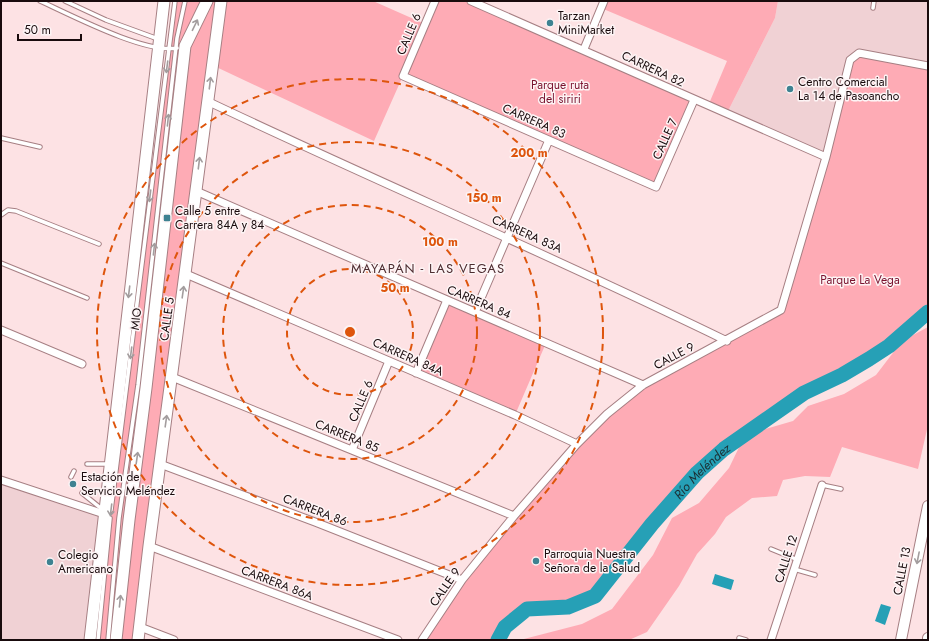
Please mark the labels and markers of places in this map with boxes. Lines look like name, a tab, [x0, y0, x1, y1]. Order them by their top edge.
place label: Tarzan MiniMarket	[558, 7, 614, 39]
marker: Tarzan MiniMarket	[545, 18, 555, 28]
place label: Centro Comercial La 14 de Pasoancho	[798, 73, 900, 105]
marker: Centro Comercial La 14 de Pasoancho	[785, 84, 795, 94]
place label: Calle 5 entre Carrera 84A y 84	[175, 202, 264, 234]
marker: Calle 5 entre Carrera 84A y 84	[162, 213, 172, 223]
centre of rings	[343, 325, 357, 339]
place label: Estación de Servicio Meléndez	[81, 468, 176, 500]
marker: Estación de Servicio Meléndez	[68, 479, 78, 489]
place label: Parroquia Nuestra Señora de la Salud	[544, 545, 640, 577]
place label: Colegio Americano	[58, 546, 114, 578]
marker: Parroquia Nuestra Señora de la Salud	[531, 556, 541, 566]
marker: Colegio Americano	[45, 557, 55, 567]

